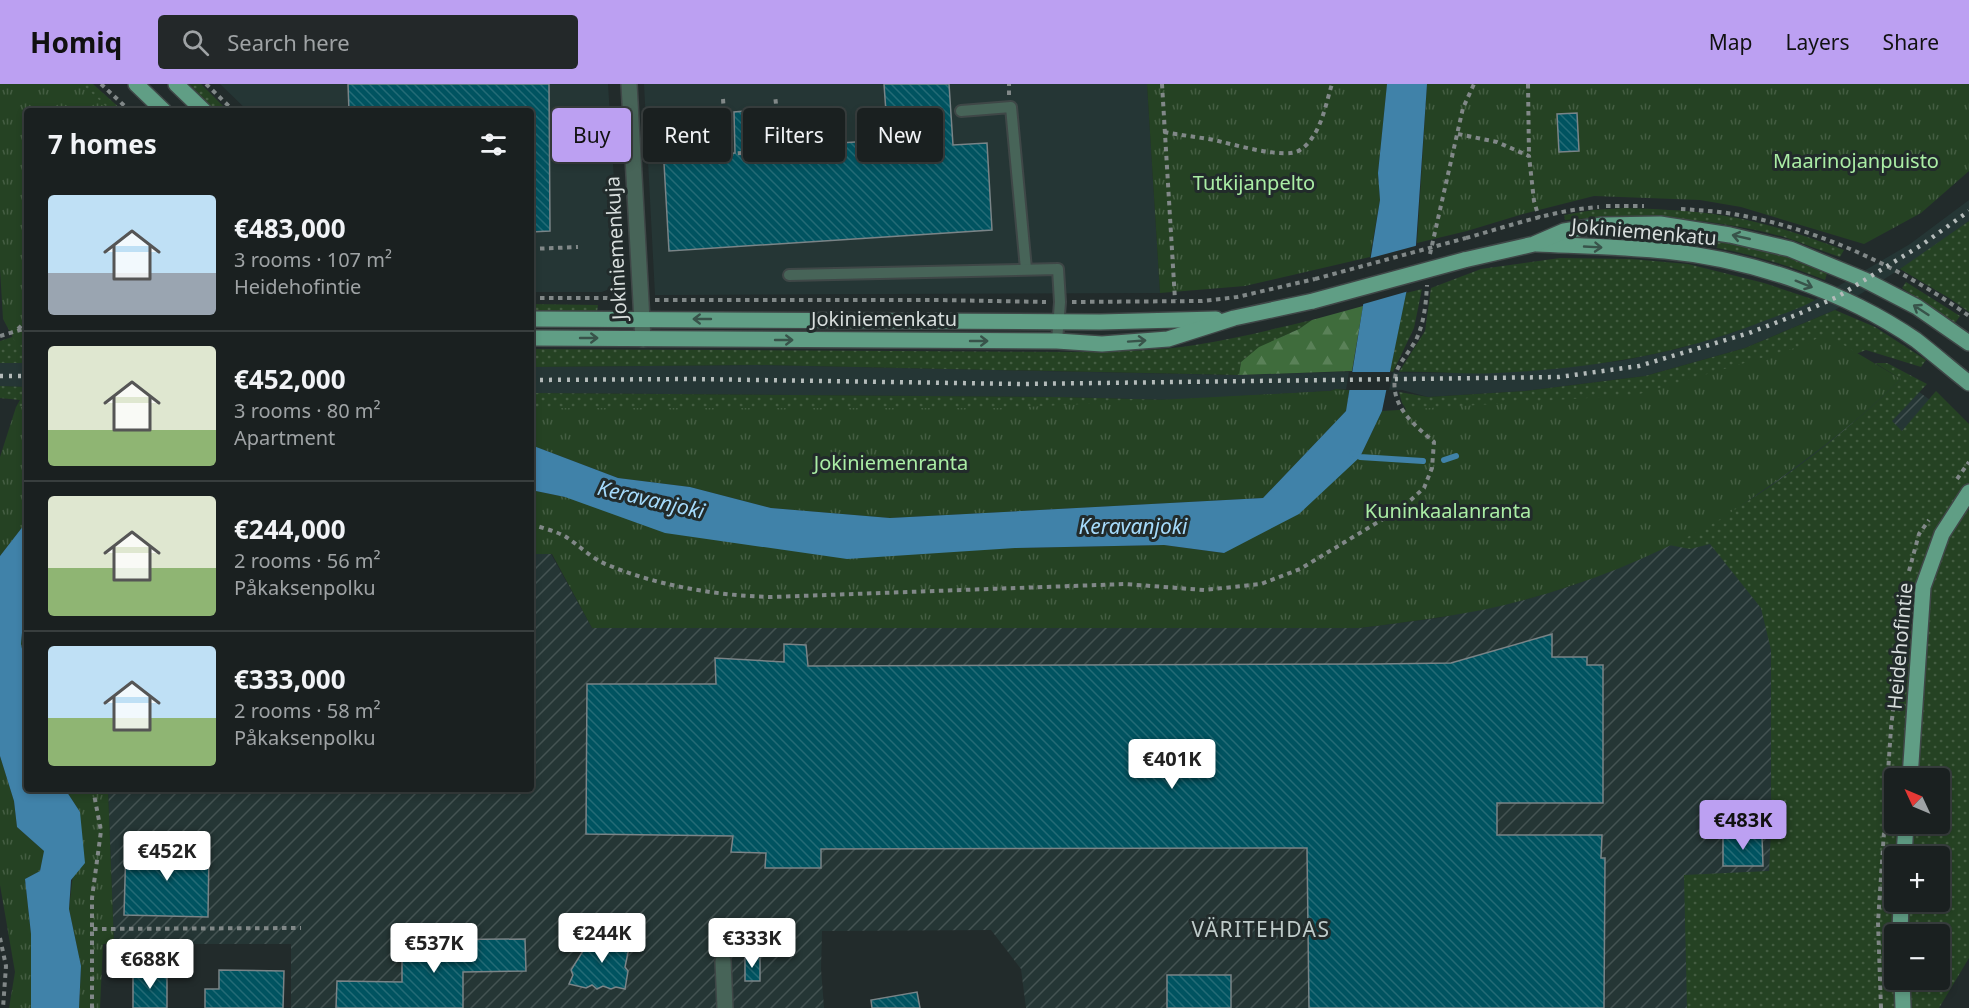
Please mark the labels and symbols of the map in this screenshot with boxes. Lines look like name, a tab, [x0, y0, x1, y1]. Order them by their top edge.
park label: Maarinojanpuisto	[1773, 147, 1939, 174]
park label: Tutkijanpelto	[1193, 169, 1315, 196]
street label: Jokiniemenkuja	[598, 175, 633, 323]
street label: Jokiniemenkatu	[1568, 212, 1718, 251]
one-way arrow	[1732, 231, 1751, 243]
one-way arrow	[1582, 241, 1602, 252]
one-way arrow	[1794, 279, 1813, 290]
one-way arrow	[1913, 304, 1930, 316]
street label: Jokiniemenkatu	[809, 305, 957, 332]
one-way arrow	[693, 313, 713, 325]
one-way arrow	[579, 332, 599, 344]
one-way arrow	[774, 334, 794, 346]
one-way arrow	[969, 335, 989, 347]
one-way arrow	[1126, 335, 1146, 346]
park label: Jokiniemenranta	[812, 449, 968, 476]
water label: Keravanjoki	[595, 473, 708, 525]
park label: Kuninkaalanranta	[1365, 497, 1531, 524]
water label: Keravanjoki	[1078, 512, 1188, 540]
street label: Heidehofintie	[1881, 581, 1919, 711]
pin: €401K	[1130, 739, 1214, 790]
north arrow	[1884, 768, 1950, 834]
pin: €483K	[1701, 800, 1785, 851]
pin: €452K	[125, 831, 209, 882]
pin: €244K	[560, 913, 644, 964]
district label: VÄRITEHDAS	[1191, 915, 1331, 943]
pin: €333K	[710, 918, 794, 969]
pin: €537K	[392, 923, 476, 974]
pin: €688K	[108, 939, 192, 990]

